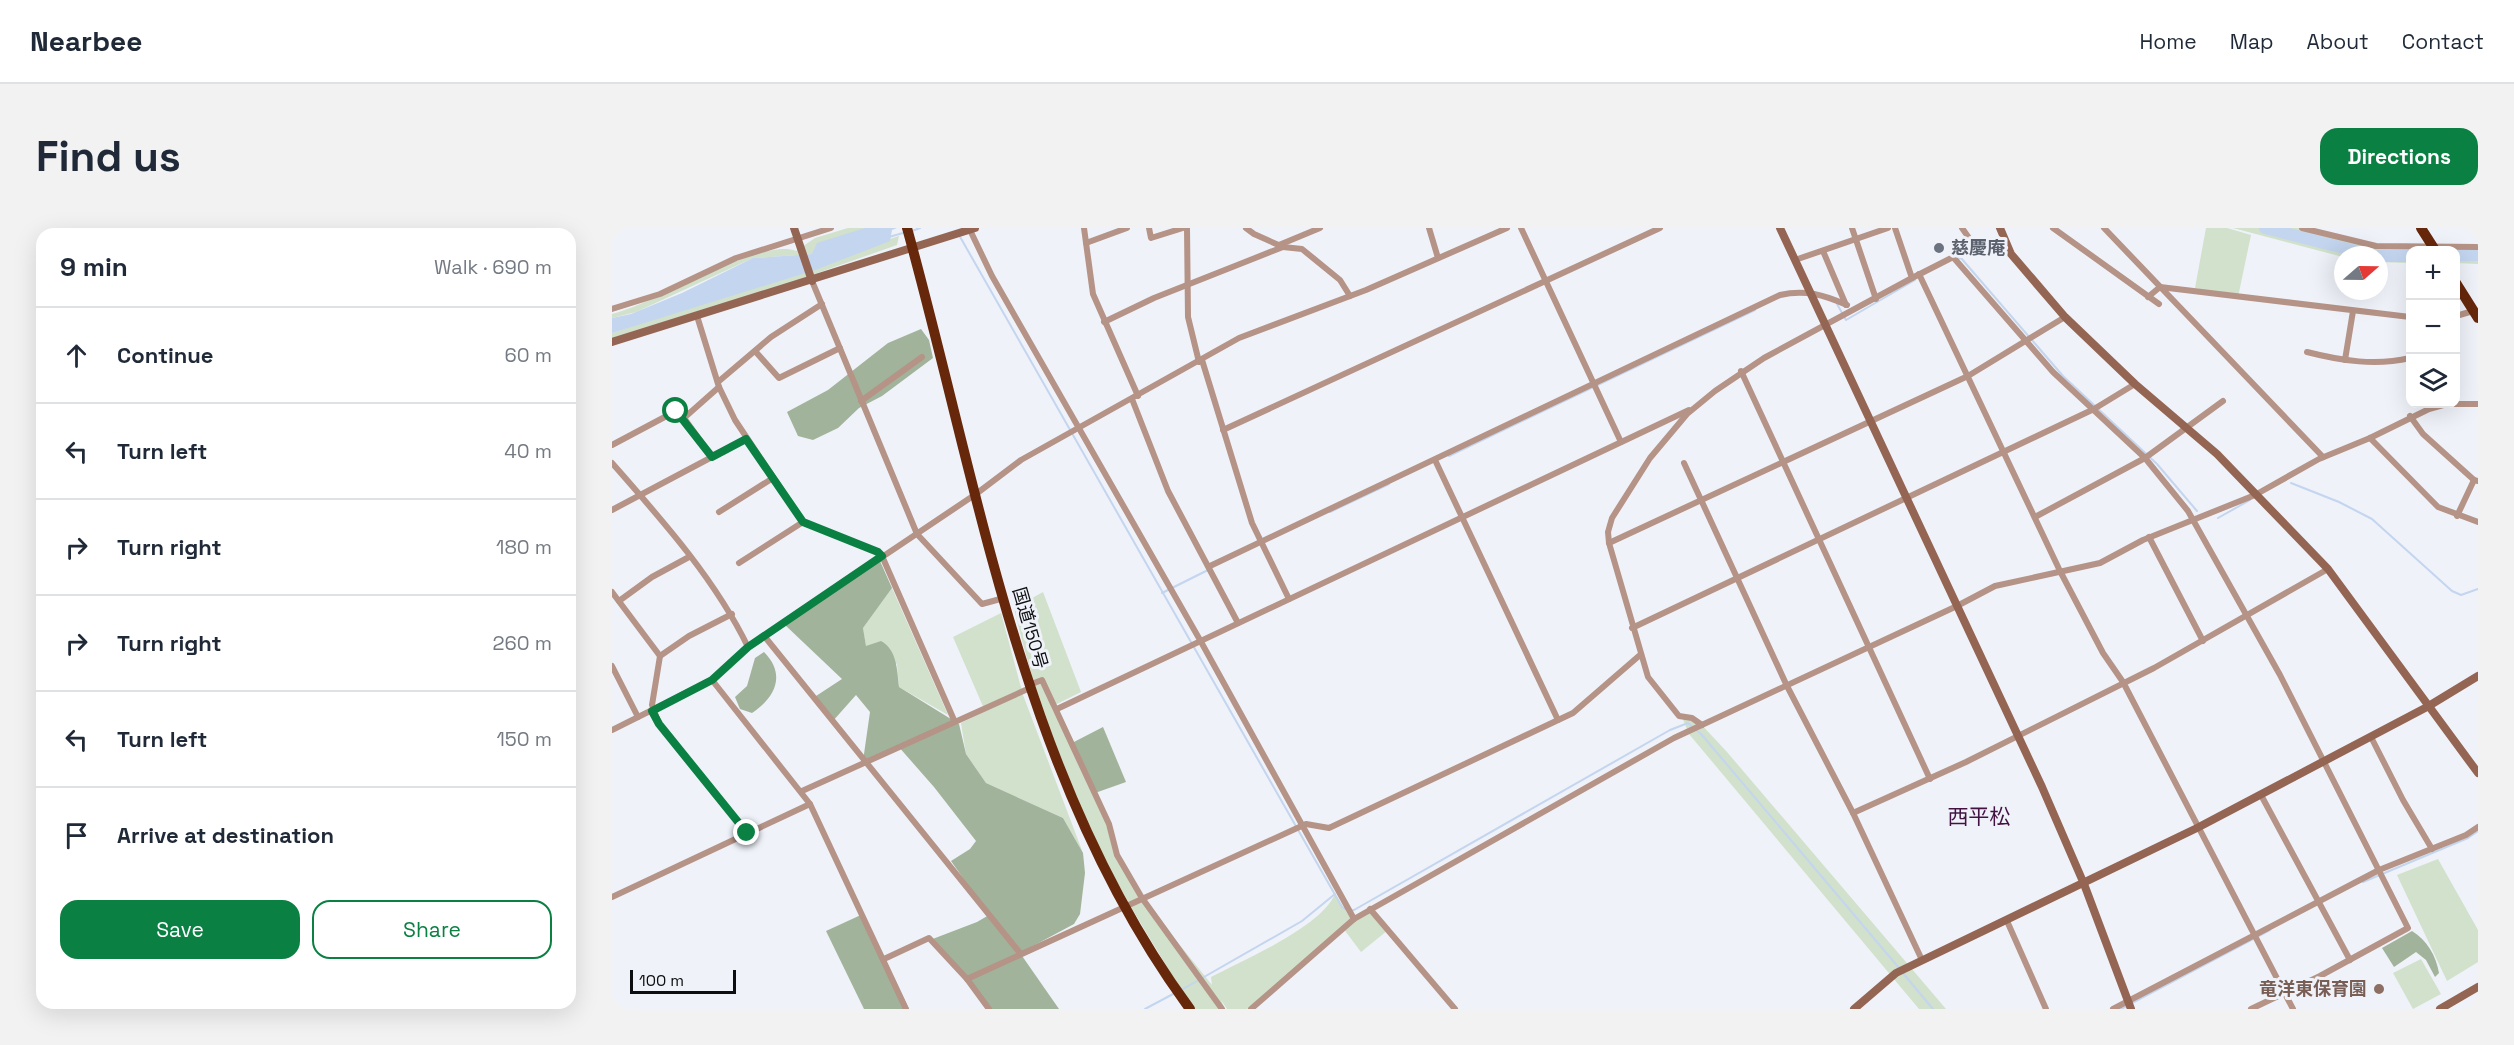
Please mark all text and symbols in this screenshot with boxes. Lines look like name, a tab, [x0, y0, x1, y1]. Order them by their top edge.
text: Nearbee	[30, 23, 142, 59]
text: Home	[2139, 28, 2197, 55]
text: Map	[2230, 28, 2274, 55]
text: About	[2307, 28, 2369, 55]
text: Contact	[2402, 28, 2484, 55]
button: Directions	[2320, 128, 2478, 185]
text: Find us	[36, 130, 181, 183]
place label: 慈慶庵	[1951, 236, 2005, 259]
marker: 慈慶庵	[1932, 241, 1946, 255]
north arrow	[2334, 246, 2388, 300]
map controls	[2406, 246, 2460, 408]
button: +	[2406, 246, 2460, 300]
text: 9 min	[60, 250, 128, 284]
text: Walk · 690 m	[434, 254, 552, 280]
button: −	[2406, 300, 2460, 354]
icon: ahead	[60, 339, 93, 372]
text: Continue	[117, 341, 213, 369]
text: 60 m	[505, 342, 552, 368]
button: layers	[2406, 354, 2460, 408]
route start	[662, 397, 688, 423]
icon: left	[60, 435, 93, 468]
text: Turn left	[117, 437, 207, 465]
text: 40 m	[504, 438, 552, 464]
icon: right	[60, 531, 93, 564]
text: Turn right	[117, 533, 222, 561]
text: 180 m	[496, 534, 552, 560]
street label: 国道150号	[1008, 584, 1053, 671]
icon: right	[60, 627, 93, 660]
text: Turn right	[117, 629, 222, 657]
text: 260 m	[493, 630, 552, 656]
icon: left	[60, 723, 93, 756]
text: Turn left	[117, 725, 207, 753]
text: 150 m	[497, 726, 552, 752]
district label: 西平松	[1948, 803, 2011, 830]
icon: arrive	[60, 819, 93, 852]
route end	[733, 819, 759, 845]
text: Arrive at destination	[117, 821, 334, 849]
button: Save	[60, 900, 300, 959]
button: Share	[312, 900, 552, 959]
scale bar	[630, 967, 736, 994]
text: 100 m	[639, 970, 684, 991]
place label: 竜洋東保育園	[2259, 977, 2367, 1000]
marker: 竜洋東保育園	[2372, 982, 2386, 996]

